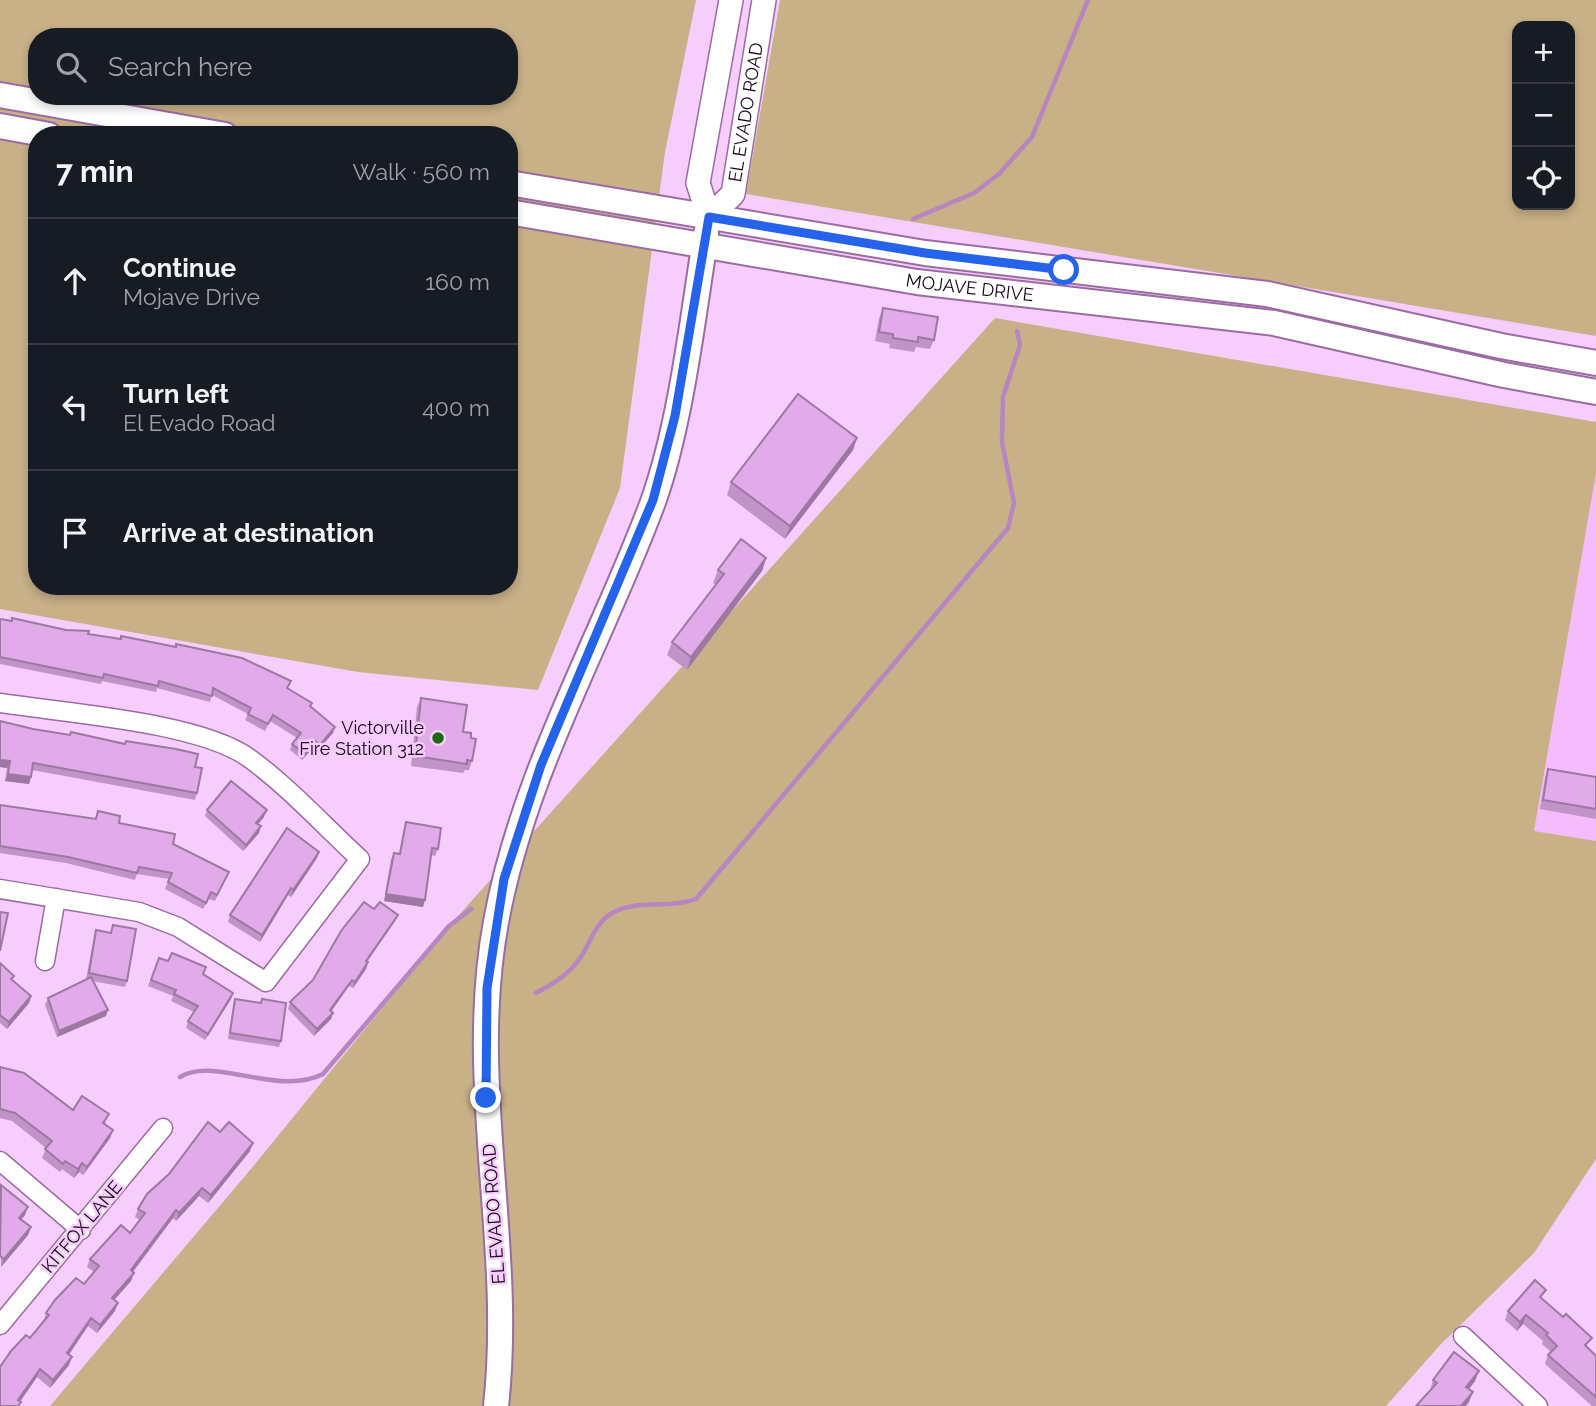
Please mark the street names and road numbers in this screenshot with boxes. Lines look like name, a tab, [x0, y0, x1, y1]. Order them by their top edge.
street label: EL EVADO ROAD	[724, 41, 767, 183]
street label: MOJAVE DRIVE	[904, 269, 1035, 305]
street label: EL EVADO ROAD	[478, 1143, 509, 1285]
street label: KITFOX LANE	[37, 1176, 126, 1277]

